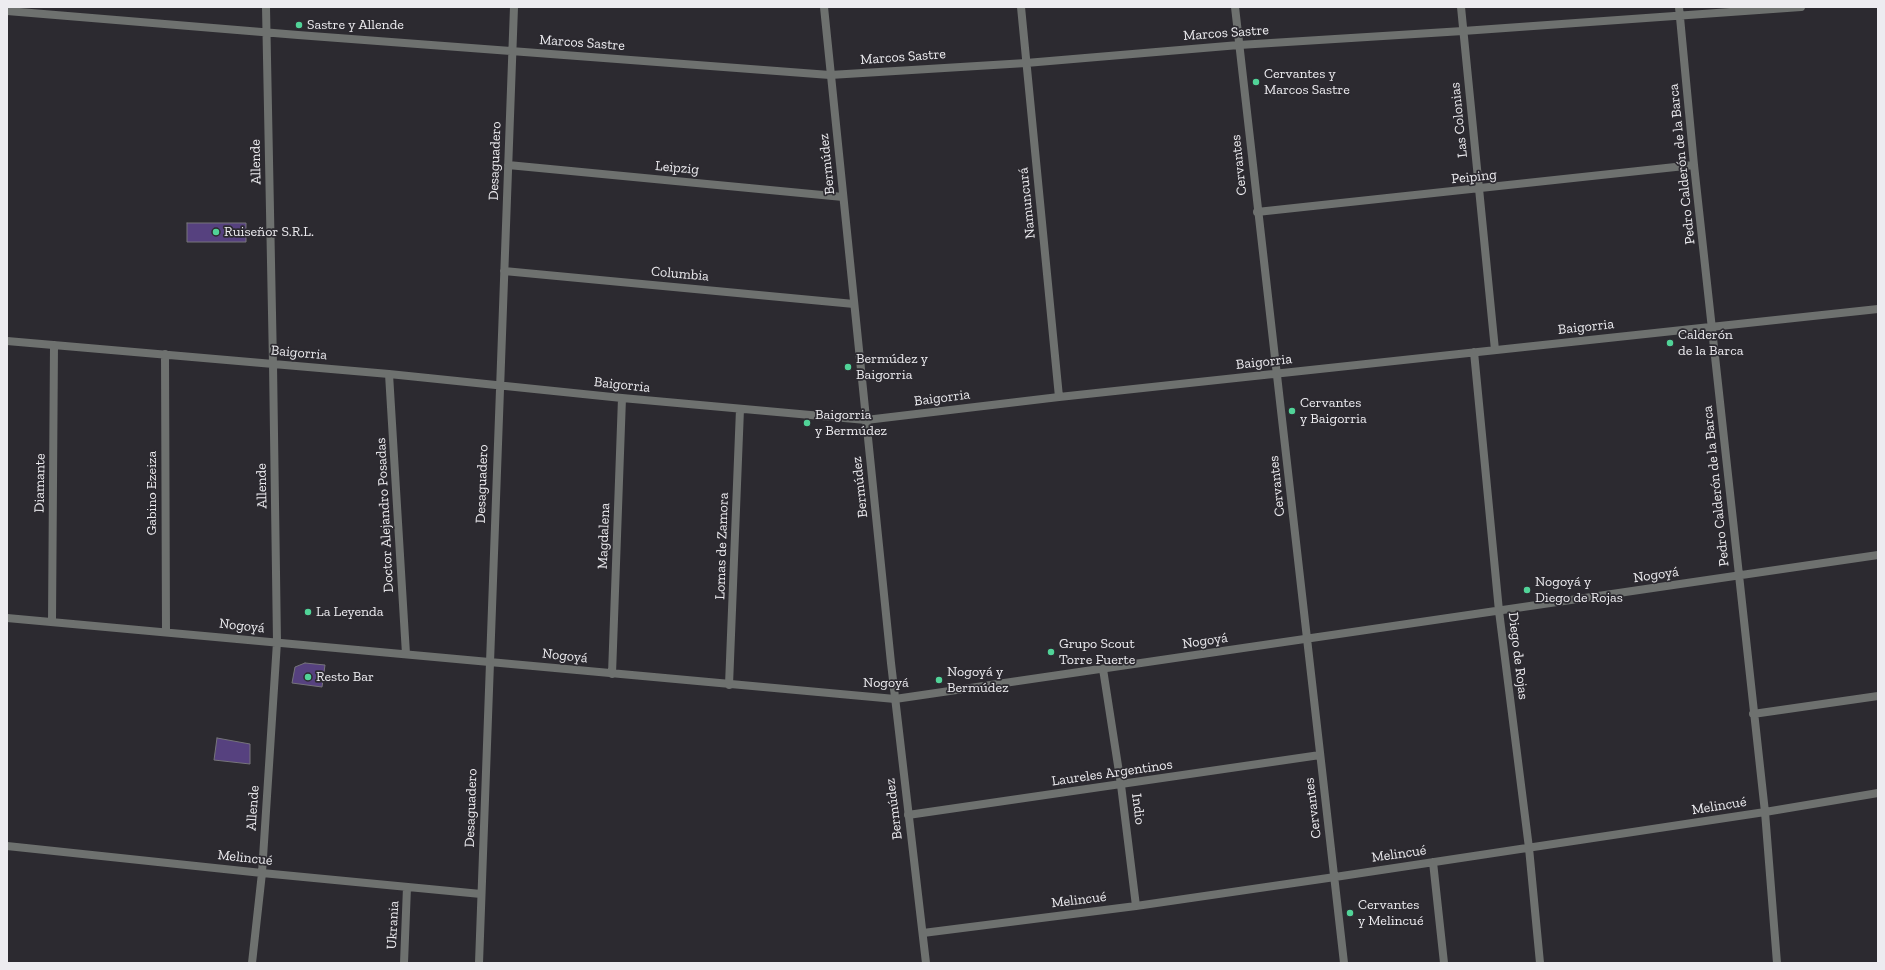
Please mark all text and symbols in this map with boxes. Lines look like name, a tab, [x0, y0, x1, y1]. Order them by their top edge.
place label: Sastre y Allende	[307, 17, 404, 33]
marker: Sastre y Allende	[294, 20, 304, 30]
street label: Marcos Sastre	[1183, 22, 1269, 44]
street label: Marcos Sastre	[539, 32, 625, 54]
street label: Marcos Sastre	[860, 46, 946, 68]
place label: Cervantes y Marcos Sastre	[1264, 66, 1350, 98]
marker: Cervantes y Marcos Sastre	[1251, 77, 1261, 87]
street label: Las Colonias	[1447, 81, 1471, 159]
street label: Pedro Calderón de la Barca	[1665, 83, 1699, 245]
street label: Desaguadero	[485, 121, 505, 201]
street label: Bermúdez	[815, 132, 839, 196]
street label: Cervantes	[1227, 134, 1251, 196]
street label: Allende	[247, 139, 265, 185]
street label: Leipzig	[654, 158, 700, 178]
street label: Namuncurá	[1015, 166, 1039, 240]
street label: Peiping	[1450, 166, 1498, 188]
place label: Ruiseñor S.R.L.	[224, 224, 314, 240]
marker: Ruiseñor S.R.L.	[211, 227, 221, 237]
street label: Columbia	[650, 263, 710, 285]
street label: Baigorria	[1557, 316, 1615, 338]
place label: Calderón de la Barca	[1678, 327, 1743, 360]
marker: Calderón de la Barca	[1665, 338, 1675, 348]
street label: Baigorria	[270, 342, 328, 364]
place label: Bermúdez y Baigorria	[856, 351, 928, 384]
street label: Baigorria	[1235, 351, 1293, 373]
marker: Bermúdez y Baigorria	[843, 362, 853, 372]
street label: Baigorria	[593, 374, 651, 396]
street label: Baigorria	[913, 386, 971, 410]
place label: Cervantes y Baigorria	[1300, 395, 1367, 428]
street label: Pedro Calderón de la Barca	[1699, 405, 1733, 567]
marker: Cervantes y Baigorria	[1287, 406, 1297, 416]
place label: Baigorria y Bermúdez	[815, 407, 887, 440]
marker: Baigorria y Bermúdez	[802, 418, 812, 428]
street label: Doctor Alejandro Posadas	[373, 437, 397, 593]
street label: Desaguadero	[472, 444, 492, 524]
street label: Gabino Ezeiza	[144, 451, 160, 535]
street label: Diamante	[31, 453, 49, 513]
street label: Bermúdez	[848, 455, 872, 519]
street label: Cervantes	[1265, 455, 1289, 517]
street label: Allende	[253, 463, 271, 509]
street label: Lomas de Zamora	[712, 492, 732, 600]
street label: Magdalena	[594, 503, 614, 569]
street label: Nogoyá	[1632, 563, 1680, 587]
place label: Nogoyá y Diego de Rojas	[1535, 574, 1623, 606]
marker: Nogoyá y Diego de Rojas	[1522, 585, 1532, 595]
place label: La Leyenda	[316, 604, 384, 620]
marker: La Leyenda	[303, 607, 313, 617]
street label: Diego de Rojas	[1504, 611, 1532, 701]
street label: Nogoyá	[218, 615, 266, 637]
street label: Nogoyá	[1181, 629, 1229, 653]
place label: Grupo Scout Torre Fuerte	[1059, 636, 1135, 668]
street label: Nogoyá	[541, 645, 589, 667]
marker: Grupo Scout Torre Fuerte	[1046, 647, 1056, 657]
place label: Nogoyá y Bermúdez	[947, 664, 1009, 696]
place label: Resto Bar	[316, 669, 374, 685]
marker: Resto Bar	[303, 672, 313, 682]
street label: Nogoyá	[863, 675, 909, 691]
marker: Nogoyá y Bermúdez	[934, 675, 944, 685]
street label: Laureles Argentinos	[1050, 756, 1174, 790]
street label: Desaguadero	[461, 768, 481, 848]
street label: Bermúdez	[882, 777, 906, 841]
street label: Cervantes	[1301, 777, 1325, 839]
street label: Allende	[243, 785, 263, 831]
street label: Indio	[1128, 792, 1148, 826]
street label: Melincué	[1690, 793, 1748, 819]
street label: Melincué	[1371, 842, 1427, 866]
street label: Melincué	[217, 847, 273, 869]
street label: Melincué	[1051, 888, 1107, 912]
place label: Cervantes y Melincué	[1358, 897, 1424, 930]
street label: Ukrania	[383, 900, 403, 950]
marker: Cervantes y Melincué	[1345, 908, 1355, 918]

